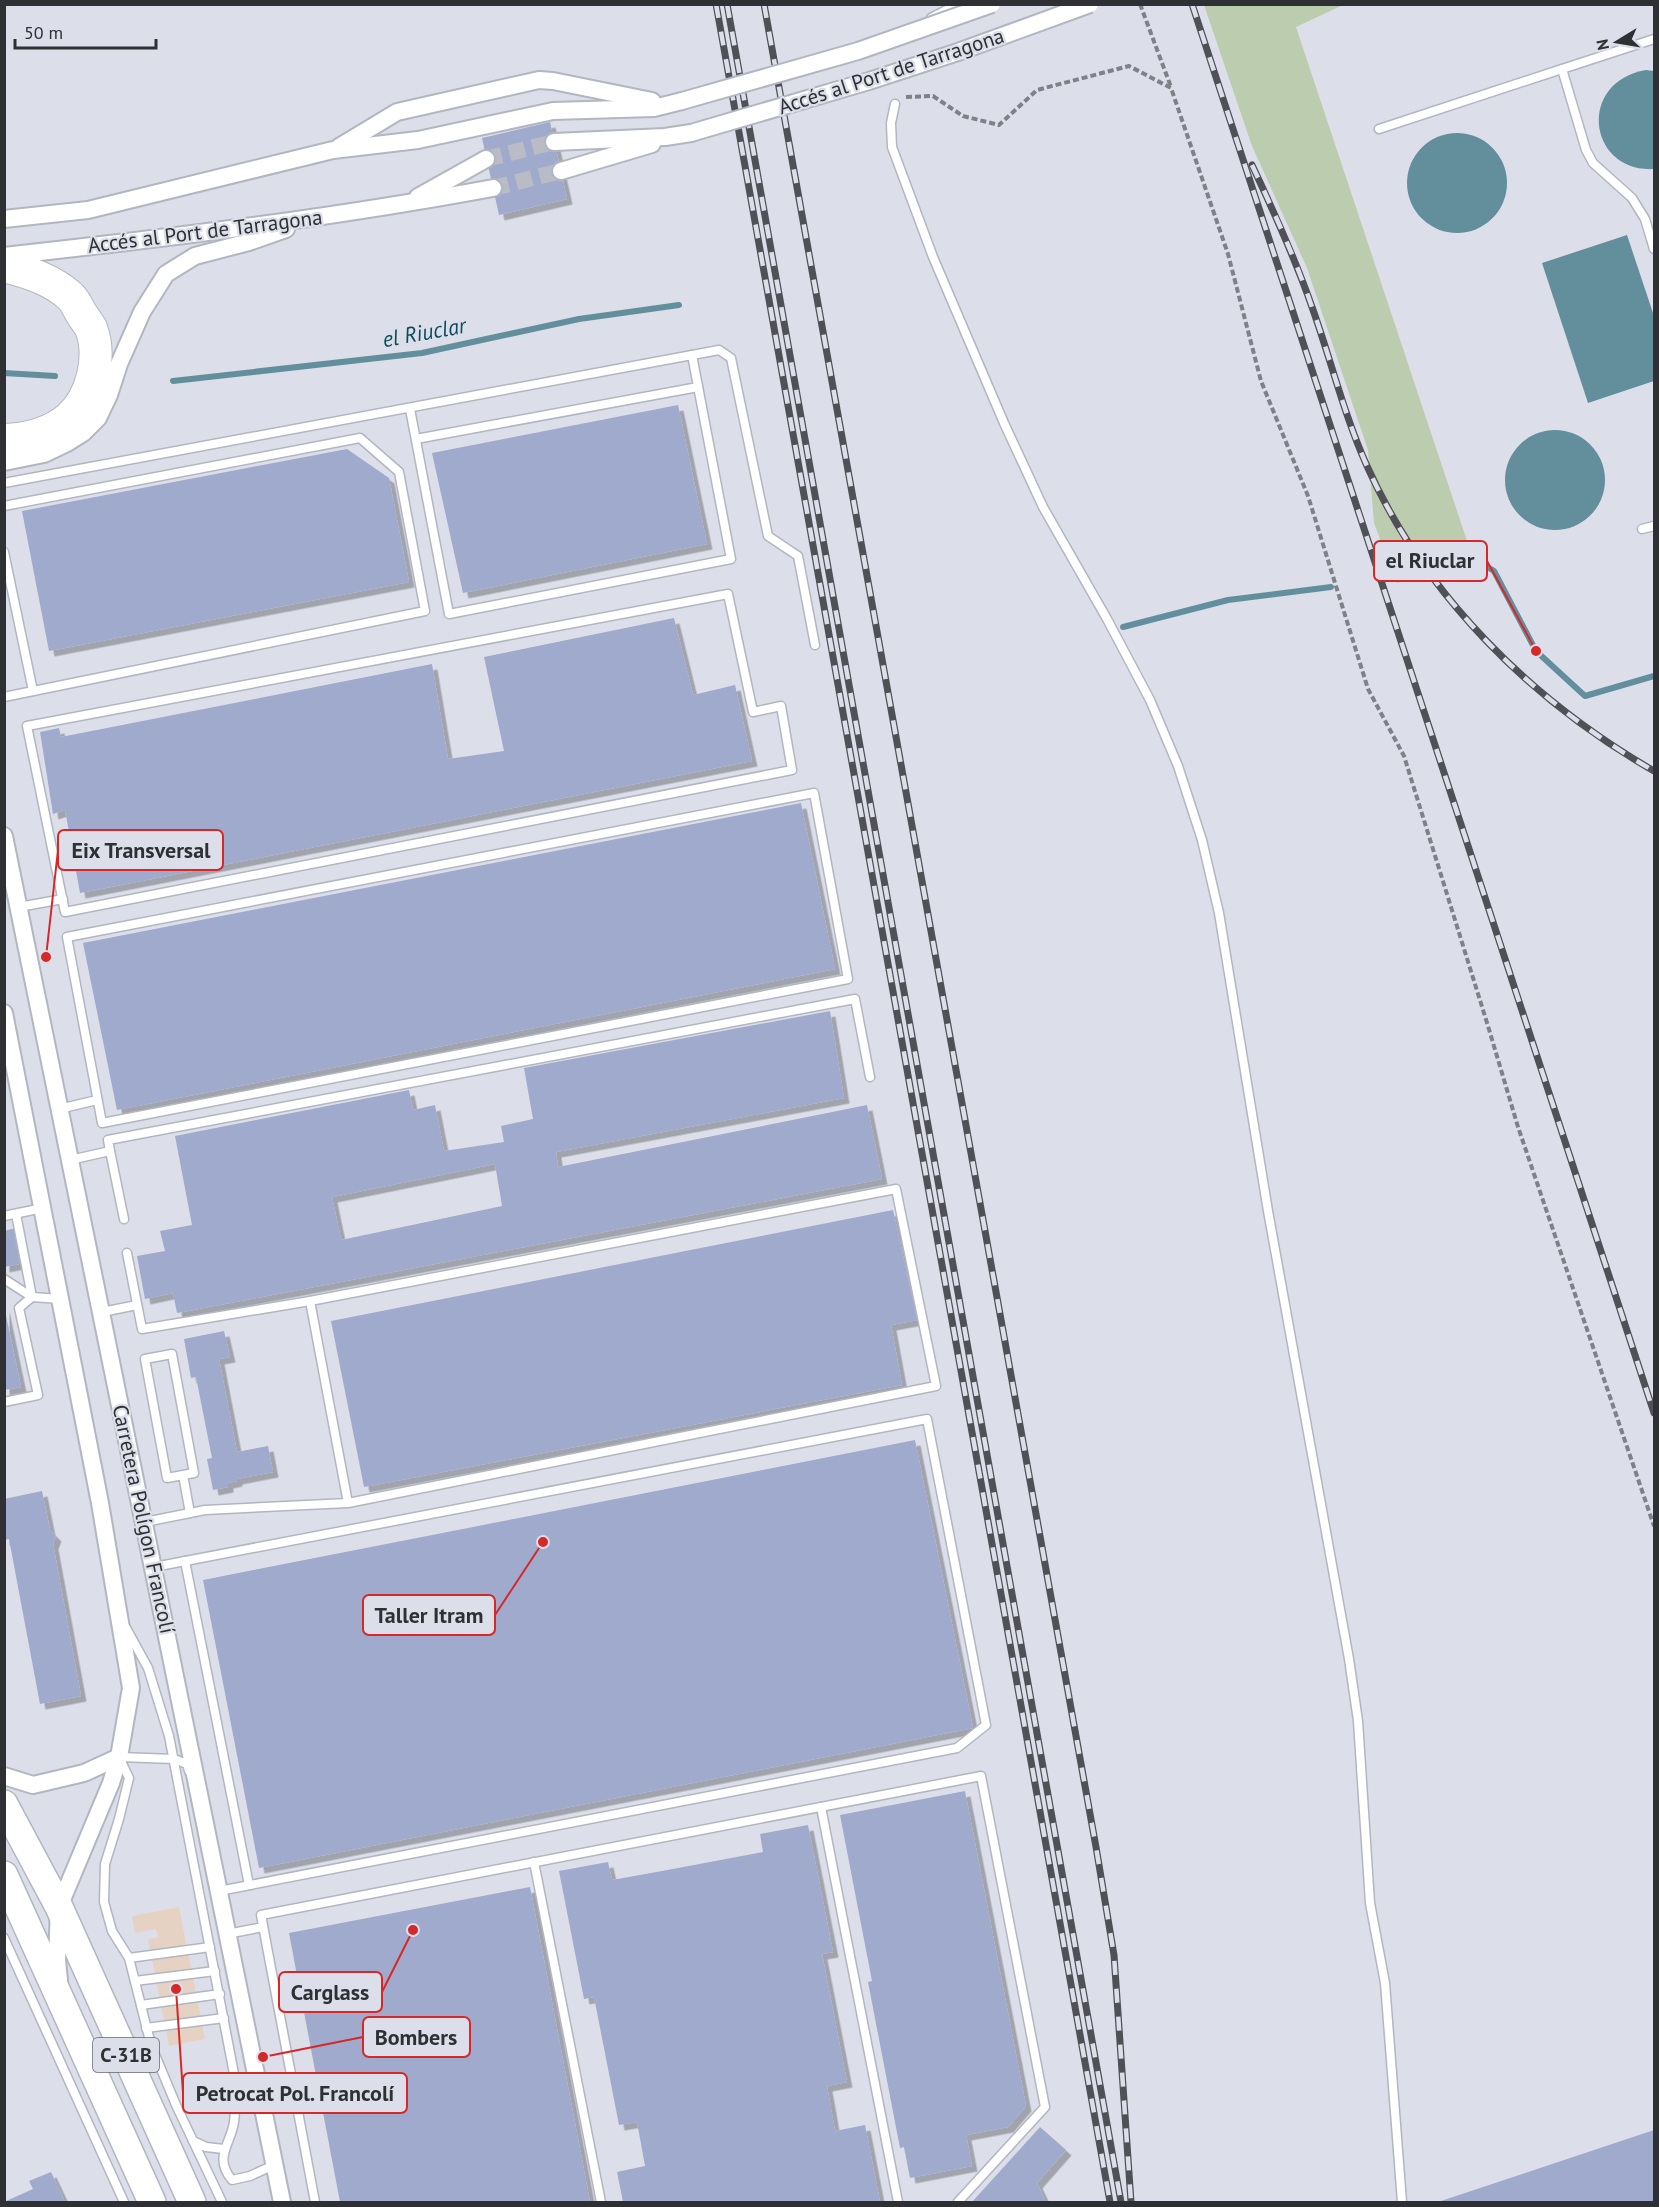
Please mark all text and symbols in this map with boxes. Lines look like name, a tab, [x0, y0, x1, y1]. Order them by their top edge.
scale bar	[15, 12, 156, 50]
north arrow	[1587, 12, 1647, 72]
text: 50 m	[24, 21, 63, 44]
street label: Accés al Port de Tarragona	[775, 22, 1007, 120]
text: N	[1591, 38, 1613, 52]
street label: Accés al Port de Tarragona	[86, 203, 324, 259]
water label: el Riuclar	[380, 311, 470, 353]
callout: el Riuclar	[1374, 541, 1487, 581]
text: el Riuclar	[1386, 546, 1475, 574]
callout: Eix Transversal	[58, 830, 223, 870]
text: Eix Transversal	[71, 836, 211, 864]
street label: Carretera Polígon Francolí	[107, 1402, 182, 1636]
callout: Taller Itram	[363, 1595, 495, 1635]
text: Taller Itram	[375, 1601, 483, 1629]
callout: Carglass	[279, 1972, 382, 2012]
text: Carglass	[291, 1978, 369, 2006]
callout: Bombers	[363, 2017, 470, 2057]
text: Bombers	[375, 2023, 457, 2051]
road number: C-31B	[93, 2038, 159, 2072]
callout: Petrocat Pol. Francolí	[183, 2073, 407, 2113]
text: Petrocat Pol. Francolí	[196, 2079, 394, 2107]

